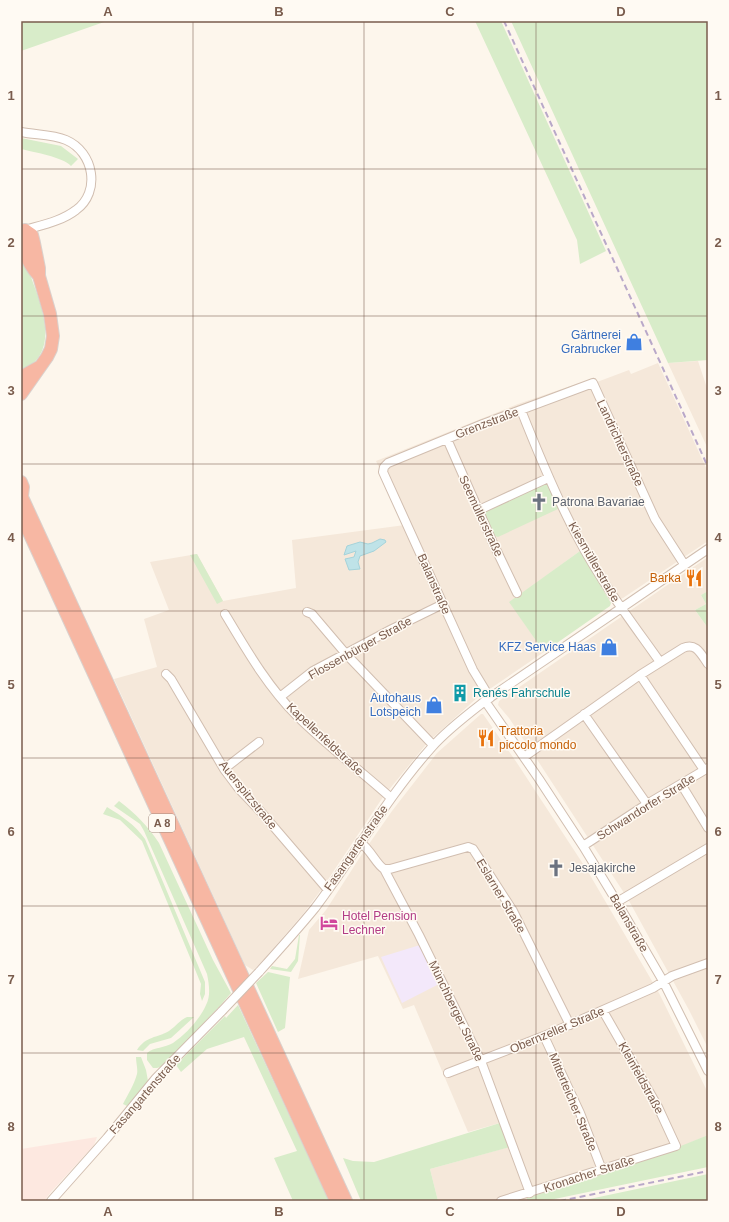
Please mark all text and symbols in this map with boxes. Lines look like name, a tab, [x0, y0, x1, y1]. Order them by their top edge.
text: A	[103, 4, 113, 19]
text: B	[274, 4, 284, 19]
text: C	[445, 4, 455, 19]
text: D	[616, 4, 626, 19]
text: 1	[7, 88, 15, 103]
text: 1	[714, 88, 722, 103]
text: 2	[7, 235, 15, 250]
text: 2	[714, 235, 722, 250]
place label: Gärtnerei Grabrucker	[561, 328, 621, 356]
shop icon: Gärtnerei Grabrucker	[624, 332, 644, 352]
text: 3	[7, 383, 15, 398]
text: 3	[714, 383, 722, 398]
street label: Landrichterstraße	[594, 397, 646, 489]
street label: Grenzstraße	[453, 404, 521, 441]
street label: Seemüllerstraße	[456, 473, 506, 559]
church icon: Patrona Bavariae	[529, 492, 549, 512]
place label: Patrona Bavariae	[552, 495, 645, 509]
street label: Kiesmüllerstraße	[565, 520, 623, 605]
text: 4	[7, 530, 15, 545]
text: 4	[714, 530, 722, 545]
street label: Balanstraße	[414, 552, 454, 617]
restaurant icon: Barka	[684, 568, 704, 588]
place label: Barka	[650, 571, 681, 585]
street label: Flossenbürger Straße	[306, 614, 414, 682]
shop icon: KFZ Service Haas	[599, 637, 619, 657]
place label: KFZ Service Haas	[499, 640, 596, 654]
text: 5	[7, 677, 15, 692]
text: 5	[714, 677, 722, 692]
building icon: Renés Fahrschule	[450, 683, 470, 703]
place label: Renés Fahrschule	[473, 686, 571, 700]
place label: Autohaus Lotspeich	[370, 691, 421, 719]
shop icon: Autohaus Lotspeich	[424, 695, 444, 715]
street label: Kapellenfeldstraße	[284, 700, 367, 778]
place label: Trattoria piccolo mondo	[499, 724, 577, 752]
restaurant icon: Trattoria piccolo mondo	[476, 728, 496, 748]
street label: Auerspitzstraße	[216, 758, 280, 832]
street label: Schwandorfer Straße	[594, 771, 698, 843]
street label: Fasangartenstraße	[321, 802, 391, 894]
road number: A 8	[149, 814, 175, 832]
text: 6	[7, 824, 15, 839]
text: 6	[714, 824, 722, 839]
street label: Eslarner Straße	[473, 856, 529, 936]
church icon: Jesajakirche	[546, 858, 566, 878]
place label: Jesajakirche	[569, 861, 636, 875]
street label: Balanstraße	[607, 891, 651, 955]
place label: Hotel Pension Lechner	[342, 909, 417, 937]
hotel icon: Hotel Pension Lechner	[319, 913, 339, 933]
street label: Münchberger Straße	[426, 958, 487, 1064]
text: 7	[7, 972, 15, 987]
text: 7	[714, 972, 722, 987]
street label: Obernzeller Straße	[508, 1004, 607, 1056]
street label: Kleinfeldstraße	[615, 1040, 667, 1117]
street label: Fasangartenstraße	[106, 1051, 184, 1137]
street label: Mitterteicher Straße	[546, 1051, 600, 1154]
text: 8	[7, 1119, 15, 1134]
text: 8	[714, 1119, 722, 1134]
street label: Kronacher Straße	[542, 1153, 637, 1195]
text: A	[103, 1204, 113, 1219]
text: B	[274, 1204, 284, 1219]
text: C	[445, 1204, 455, 1219]
text: D	[616, 1204, 626, 1219]

